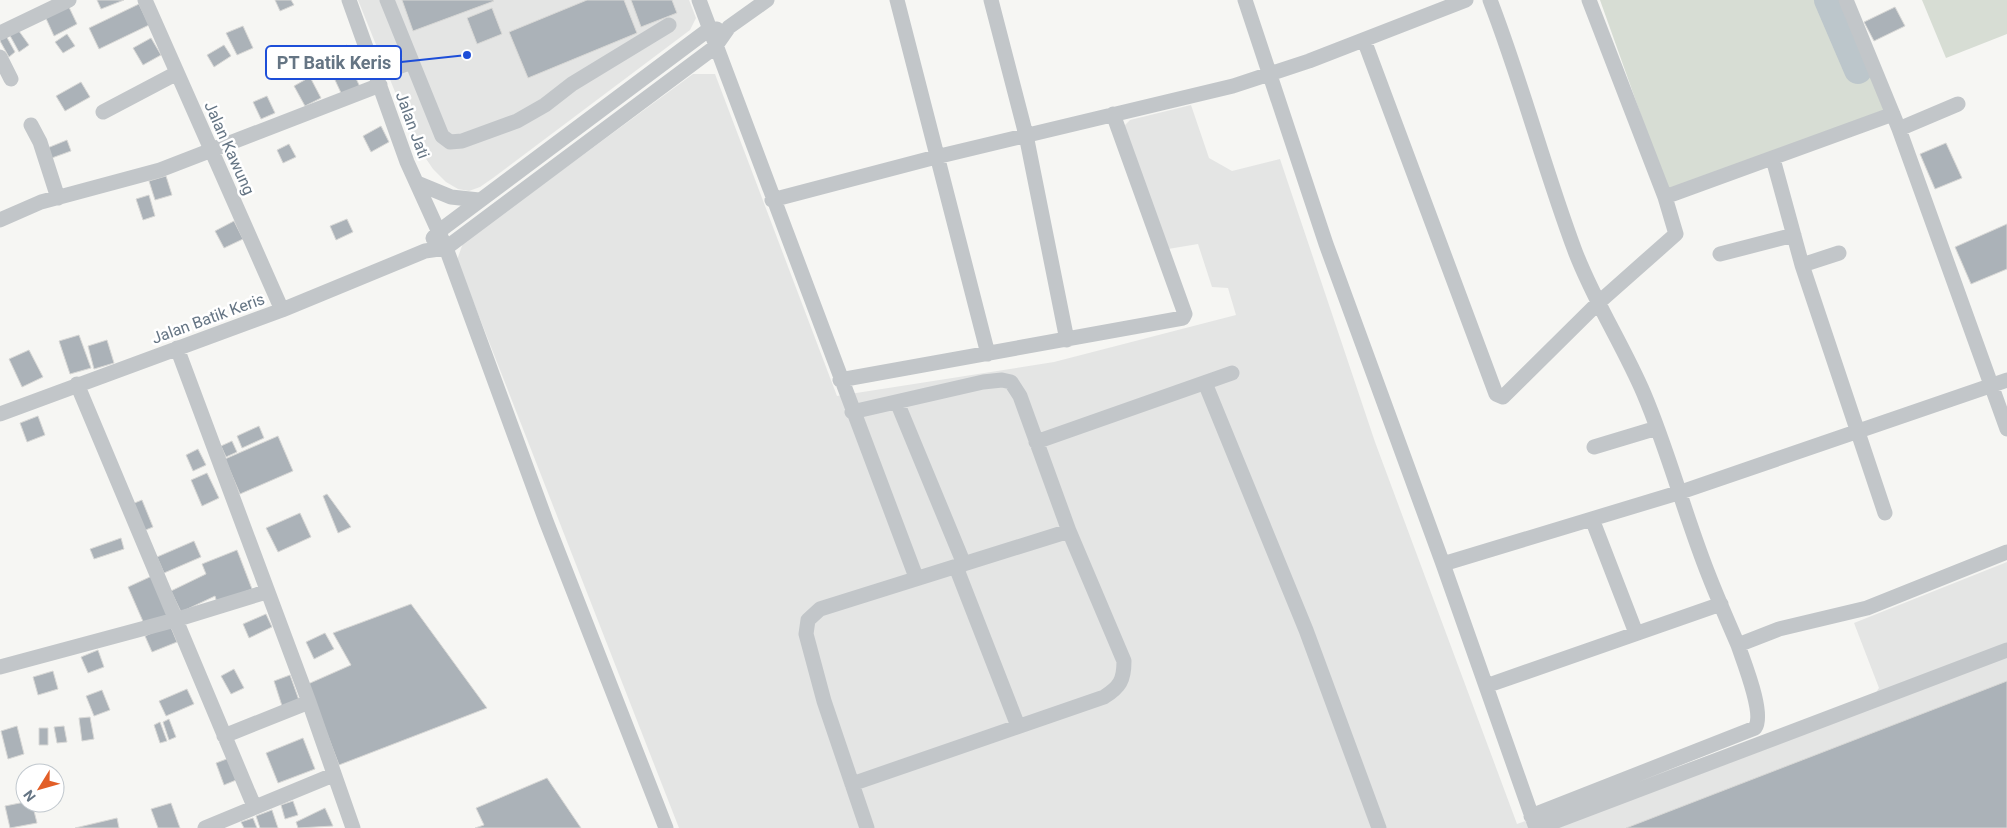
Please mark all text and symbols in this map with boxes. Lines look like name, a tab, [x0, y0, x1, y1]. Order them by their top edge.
callout: PT Batik Keris	[266, 46, 401, 79]
text: PT Batik Keris	[277, 52, 391, 73]
street label: Jalan Jati	[392, 89, 433, 161]
street label: Jalan Kawung	[200, 99, 259, 198]
street label: Jalan Batik Keris	[149, 289, 267, 348]
north arrow	[15, 763, 65, 813]
text: N	[20, 787, 39, 805]

